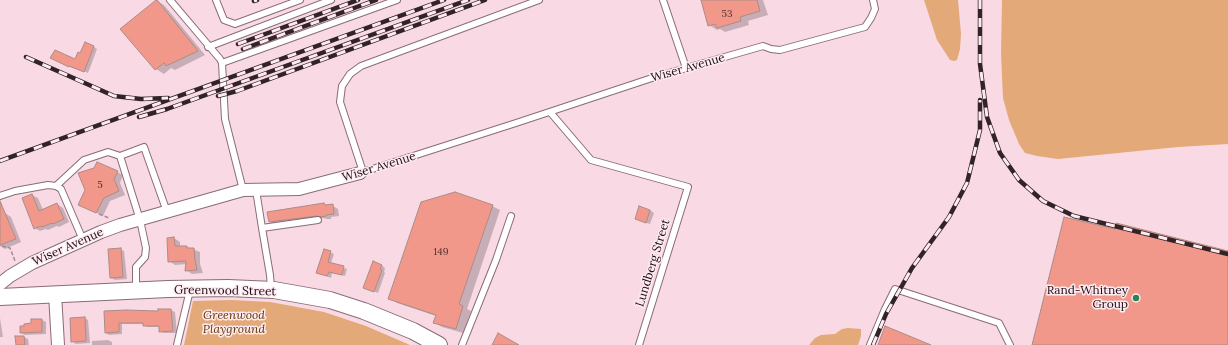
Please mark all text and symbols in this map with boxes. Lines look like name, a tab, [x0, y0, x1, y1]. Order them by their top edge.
house number: 53	[721, 8, 733, 20]
street label: Wiser Avenue	[649, 51, 727, 85]
street label: Wiser Avenue	[340, 149, 418, 185]
house number: 5	[97, 179, 103, 191]
street label: Lundberg Street	[633, 217, 673, 309]
street label: Wiser Avenue	[30, 225, 106, 269]
house number: 149	[434, 246, 448, 258]
street label: Greenwood Street	[174, 283, 276, 299]
place label: Rand-Whitney Group	[1047, 284, 1128, 312]
marker: Rand-Whitney Group	[1131, 293, 1141, 303]
park label: Greenwood Playground	[203, 309, 265, 337]

